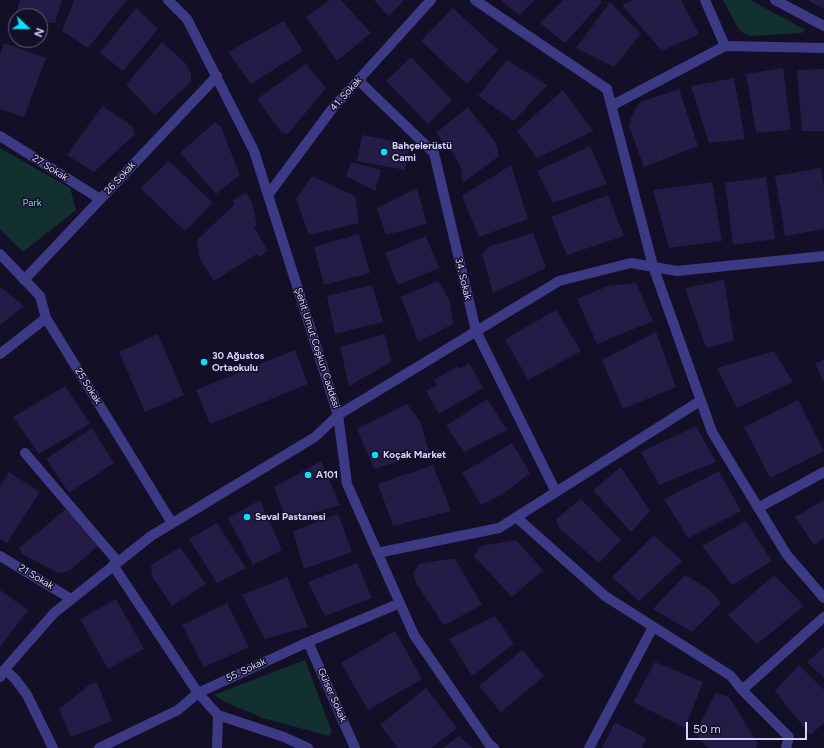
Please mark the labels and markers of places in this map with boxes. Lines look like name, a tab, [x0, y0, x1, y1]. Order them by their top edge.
place label: Bahçelerüstü Cami	[392, 140, 452, 164]
marker: Bahçelerüstü Cami	[379, 147, 389, 157]
place label: 30 Ağustos Ortaokulu	[212, 350, 264, 374]
marker: 30 Ağustos Ortaokulu	[199, 357, 209, 367]
place label: Koçak Market	[383, 449, 446, 461]
marker: Koçak Market	[370, 450, 380, 460]
place label: A101	[316, 469, 338, 481]
marker: A101	[303, 470, 313, 480]
place label: Seval Pastanesi	[255, 511, 326, 523]
marker: Seval Pastanesi	[242, 512, 252, 522]

